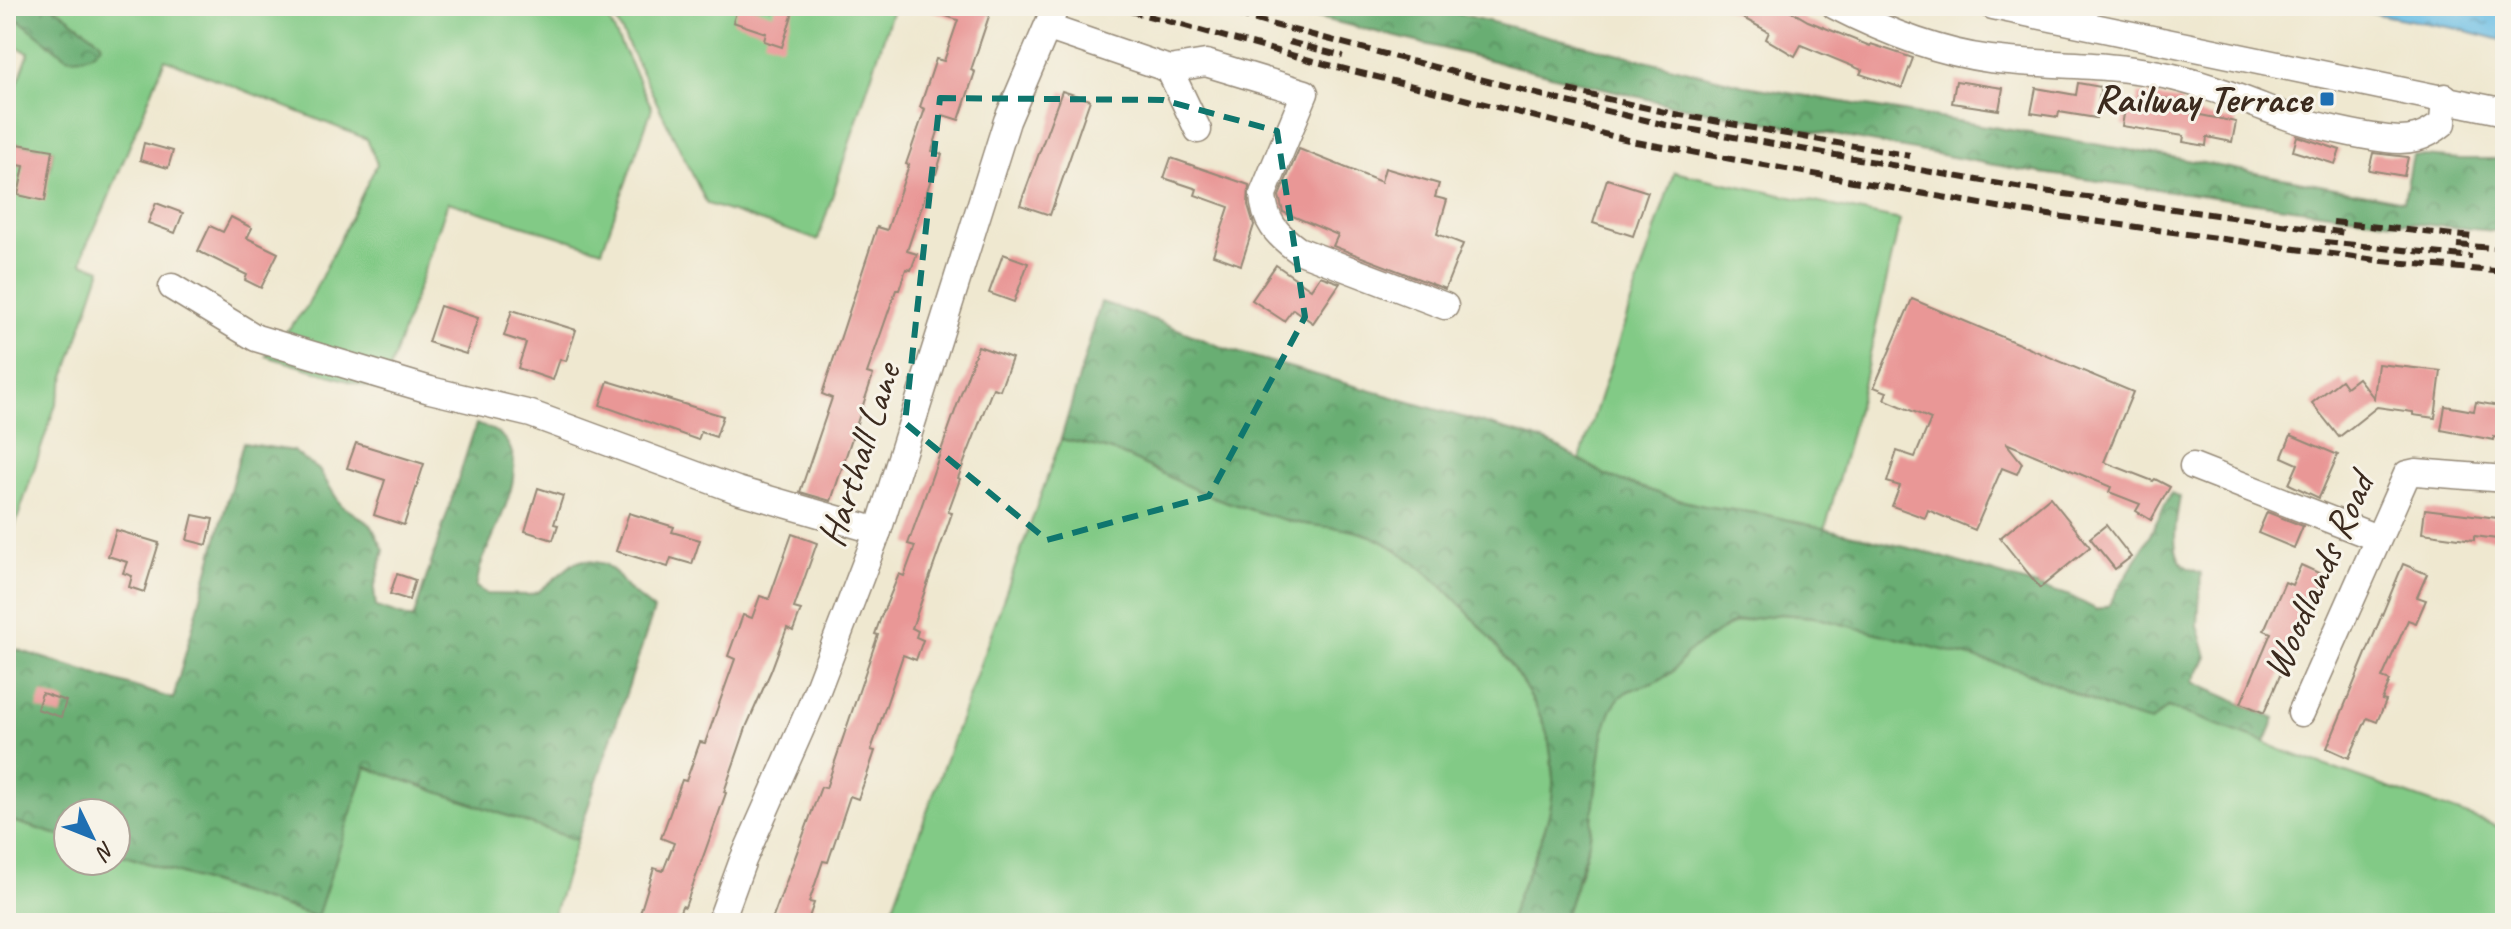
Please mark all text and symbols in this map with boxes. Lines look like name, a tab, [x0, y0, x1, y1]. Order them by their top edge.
place label: Railway Terrace	[2094, 74, 2314, 124]
marker: Railway Terrace	[2318, 90, 2336, 108]
street label: Harthall Lane	[806, 354, 913, 553]
street label: Woodlands Road	[2250, 461, 2388, 687]
north arrow	[52, 797, 132, 877]
text: N	[89, 835, 121, 867]

